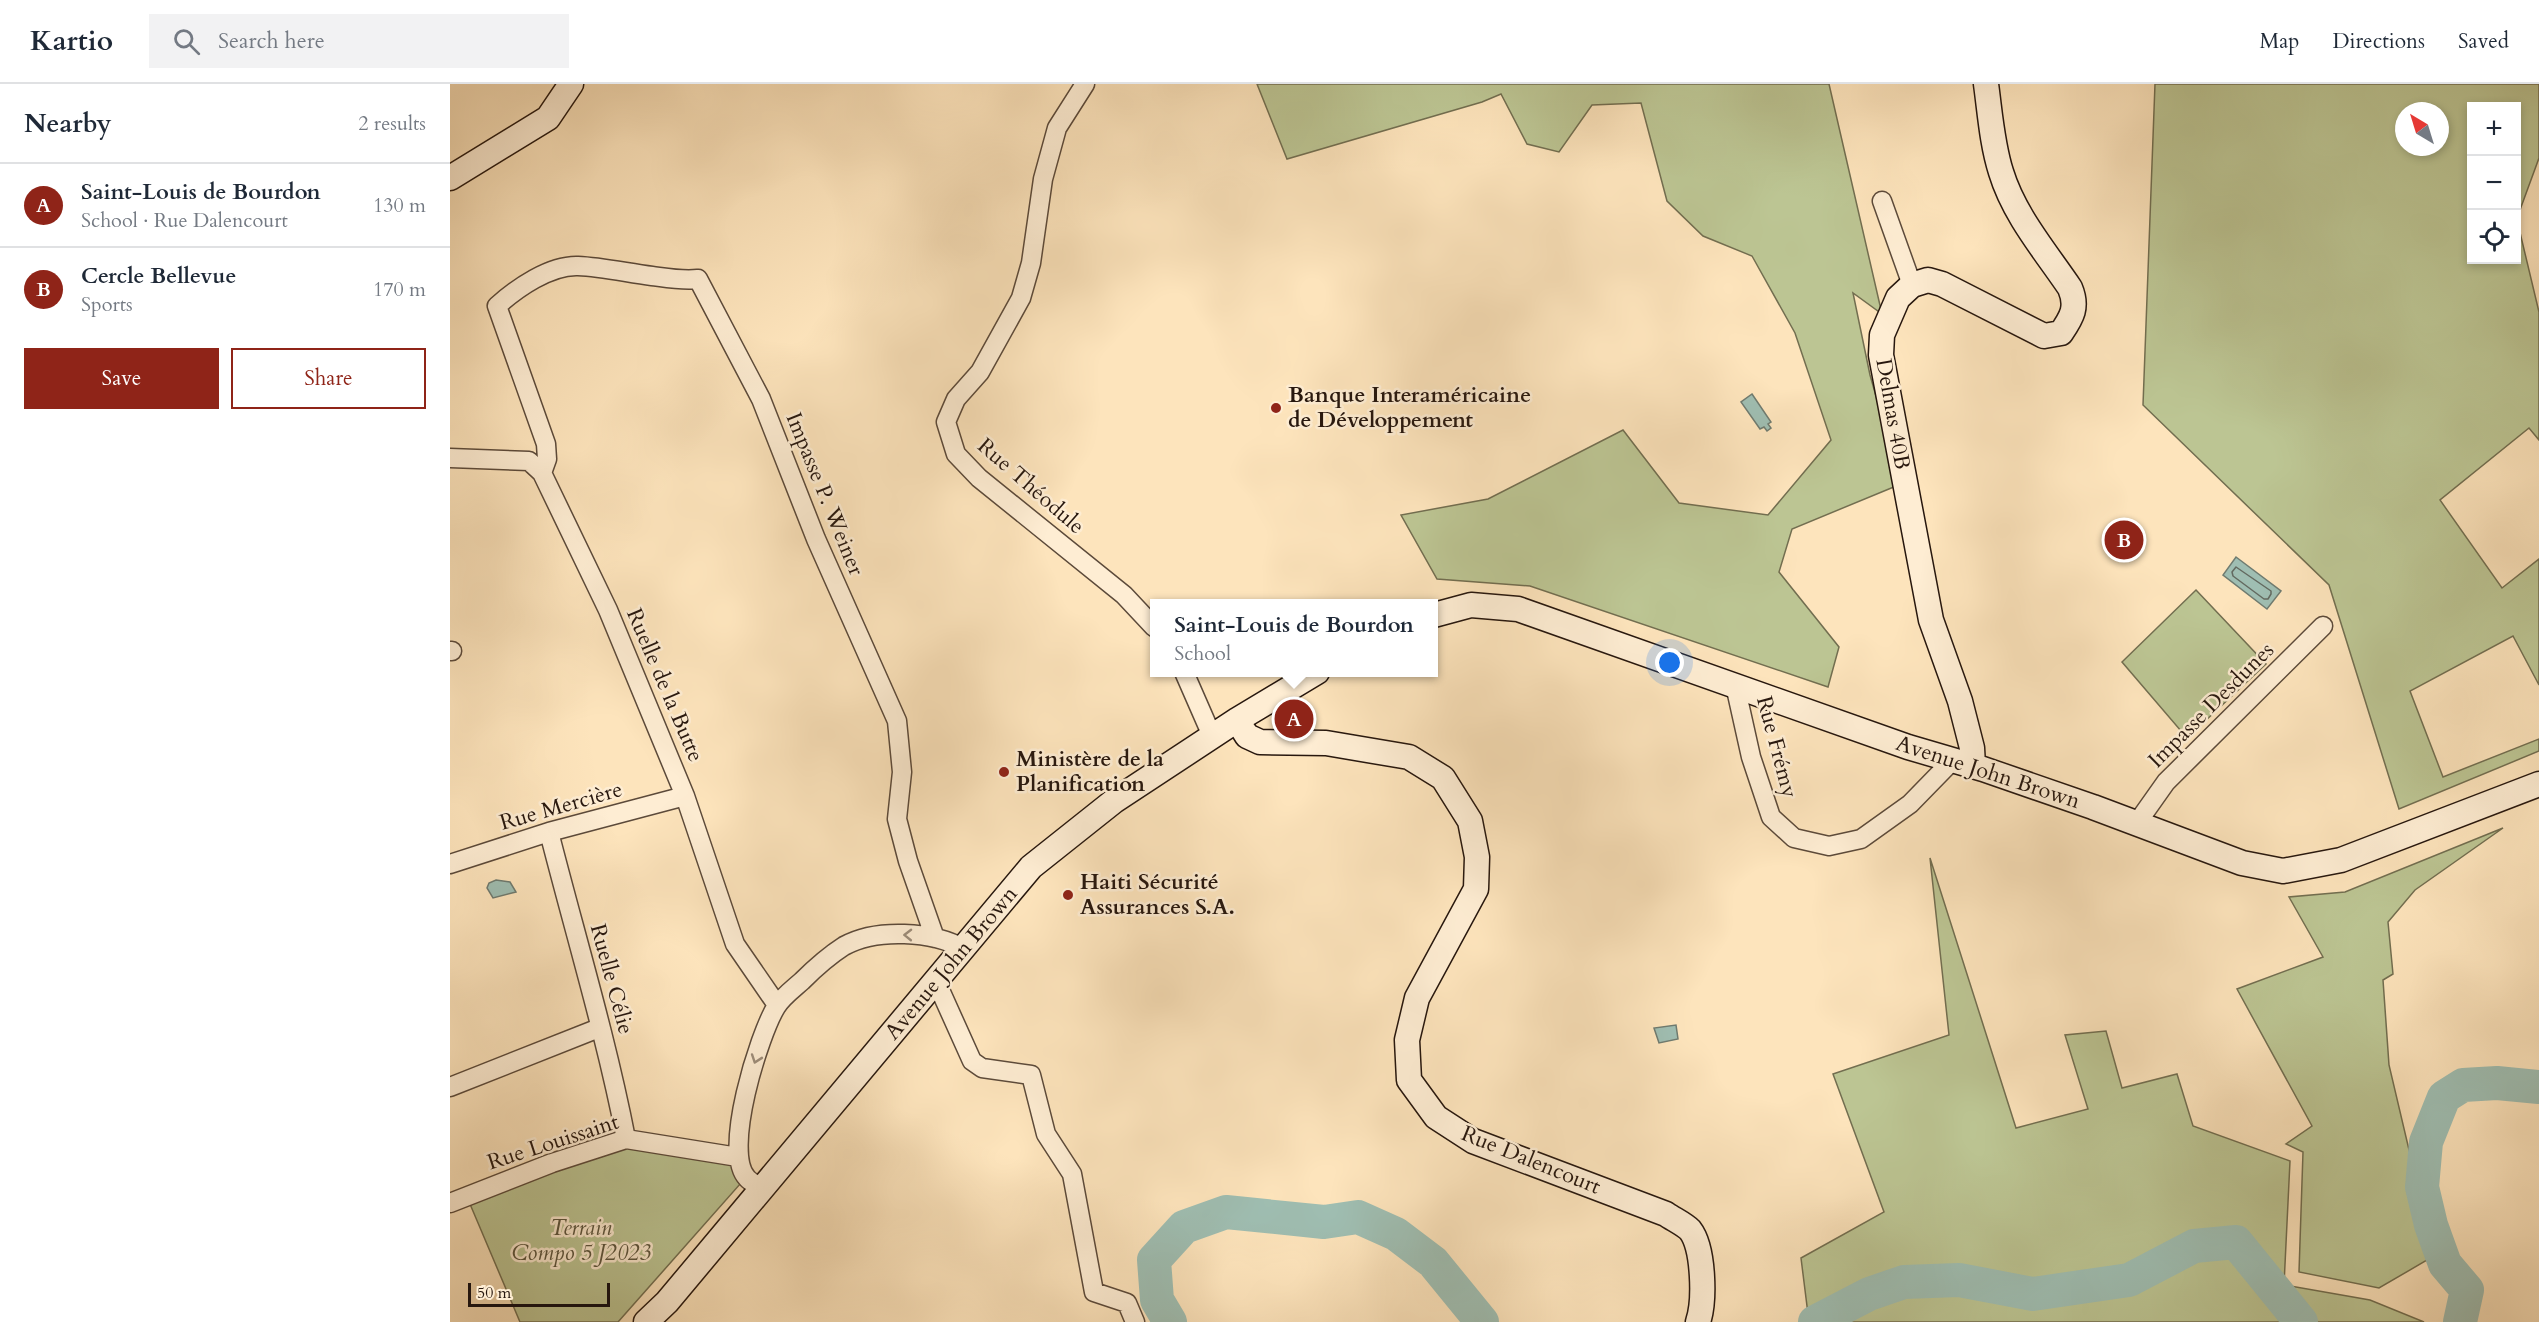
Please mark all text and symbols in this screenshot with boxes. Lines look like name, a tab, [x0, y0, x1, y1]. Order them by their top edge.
search box	[149, 14, 569, 68]
text: Kartio	[30, 22, 113, 60]
icon: search	[170, 25, 203, 58]
text: Search here	[218, 26, 325, 56]
text: Map	[2259, 27, 2299, 56]
text: Directions	[2332, 27, 2425, 56]
text: Saved	[2458, 27, 2509, 56]
north arrow	[2395, 102, 2449, 156]
map controls	[2467, 102, 2521, 264]
button: +	[2467, 102, 2521, 156]
text: Nearby	[24, 106, 112, 141]
text: 2 results	[358, 110, 426, 137]
button: −	[2467, 156, 2521, 210]
text: Saint-Louis de Bourdon	[81, 177, 321, 207]
text: A	[36, 192, 51, 219]
text: 130 m	[373, 192, 426, 219]
text: School · Rue Dalencourt	[81, 207, 288, 234]
button: locate	[2467, 210, 2521, 264]
text: Cercle Bellevue	[81, 261, 236, 291]
text: B	[36, 276, 51, 303]
text: 170 m	[373, 276, 426, 303]
text: Sports	[81, 291, 133, 318]
button: Save	[24, 348, 219, 409]
button: Share	[231, 348, 426, 409]
street label: Delmas 40B	[1868, 356, 1918, 472]
place label: Banque Interaméricaine de Développement	[1288, 380, 1531, 435]
marker: Banque Interaméricaine de Développement	[1269, 401, 1283, 415]
street label: Impasse P. Weiner	[779, 408, 872, 581]
street label: Rue Théodule	[971, 431, 1091, 541]
pin: B	[2104, 518, 2144, 562]
popup	[1150, 599, 1438, 677]
street label: Ruelle de la Butte	[619, 604, 711, 766]
text: Saint-Louis de Bourdon	[1174, 610, 1414, 640]
street label: Impasse Desdunes	[2141, 635, 2281, 775]
text: School	[1174, 640, 1231, 667]
your location	[1655, 648, 1684, 677]
street label: Rue Frémy	[1749, 693, 1805, 801]
pin: A	[1274, 696, 1314, 742]
street label: Avenue John Brown	[1892, 728, 2084, 816]
place label: Ministère de la Planification	[1016, 744, 1164, 799]
marker: Ministère de la Planification	[997, 765, 1011, 779]
street label: Rue Mercière	[496, 774, 626, 838]
place label: Haiti Sécurité Assurances S.A.	[1080, 867, 1235, 922]
street label: Avenue John Brown	[878, 879, 1025, 1046]
marker: Haiti Sécurité Assurances S.A.	[1061, 888, 1075, 902]
street label: Ruelle Célie	[583, 921, 641, 1037]
one-way arrow	[903, 928, 912, 941]
one-way arrow	[750, 1053, 763, 1064]
street label: Rue Louissaint	[483, 1107, 623, 1177]
street label: Rue Dalencourt	[1457, 1118, 1605, 1202]
park label: Terrain Compo 5 J2023	[512, 1213, 651, 1268]
scale bar	[468, 1280, 610, 1308]
text: 50 m	[477, 1282, 511, 1304]

